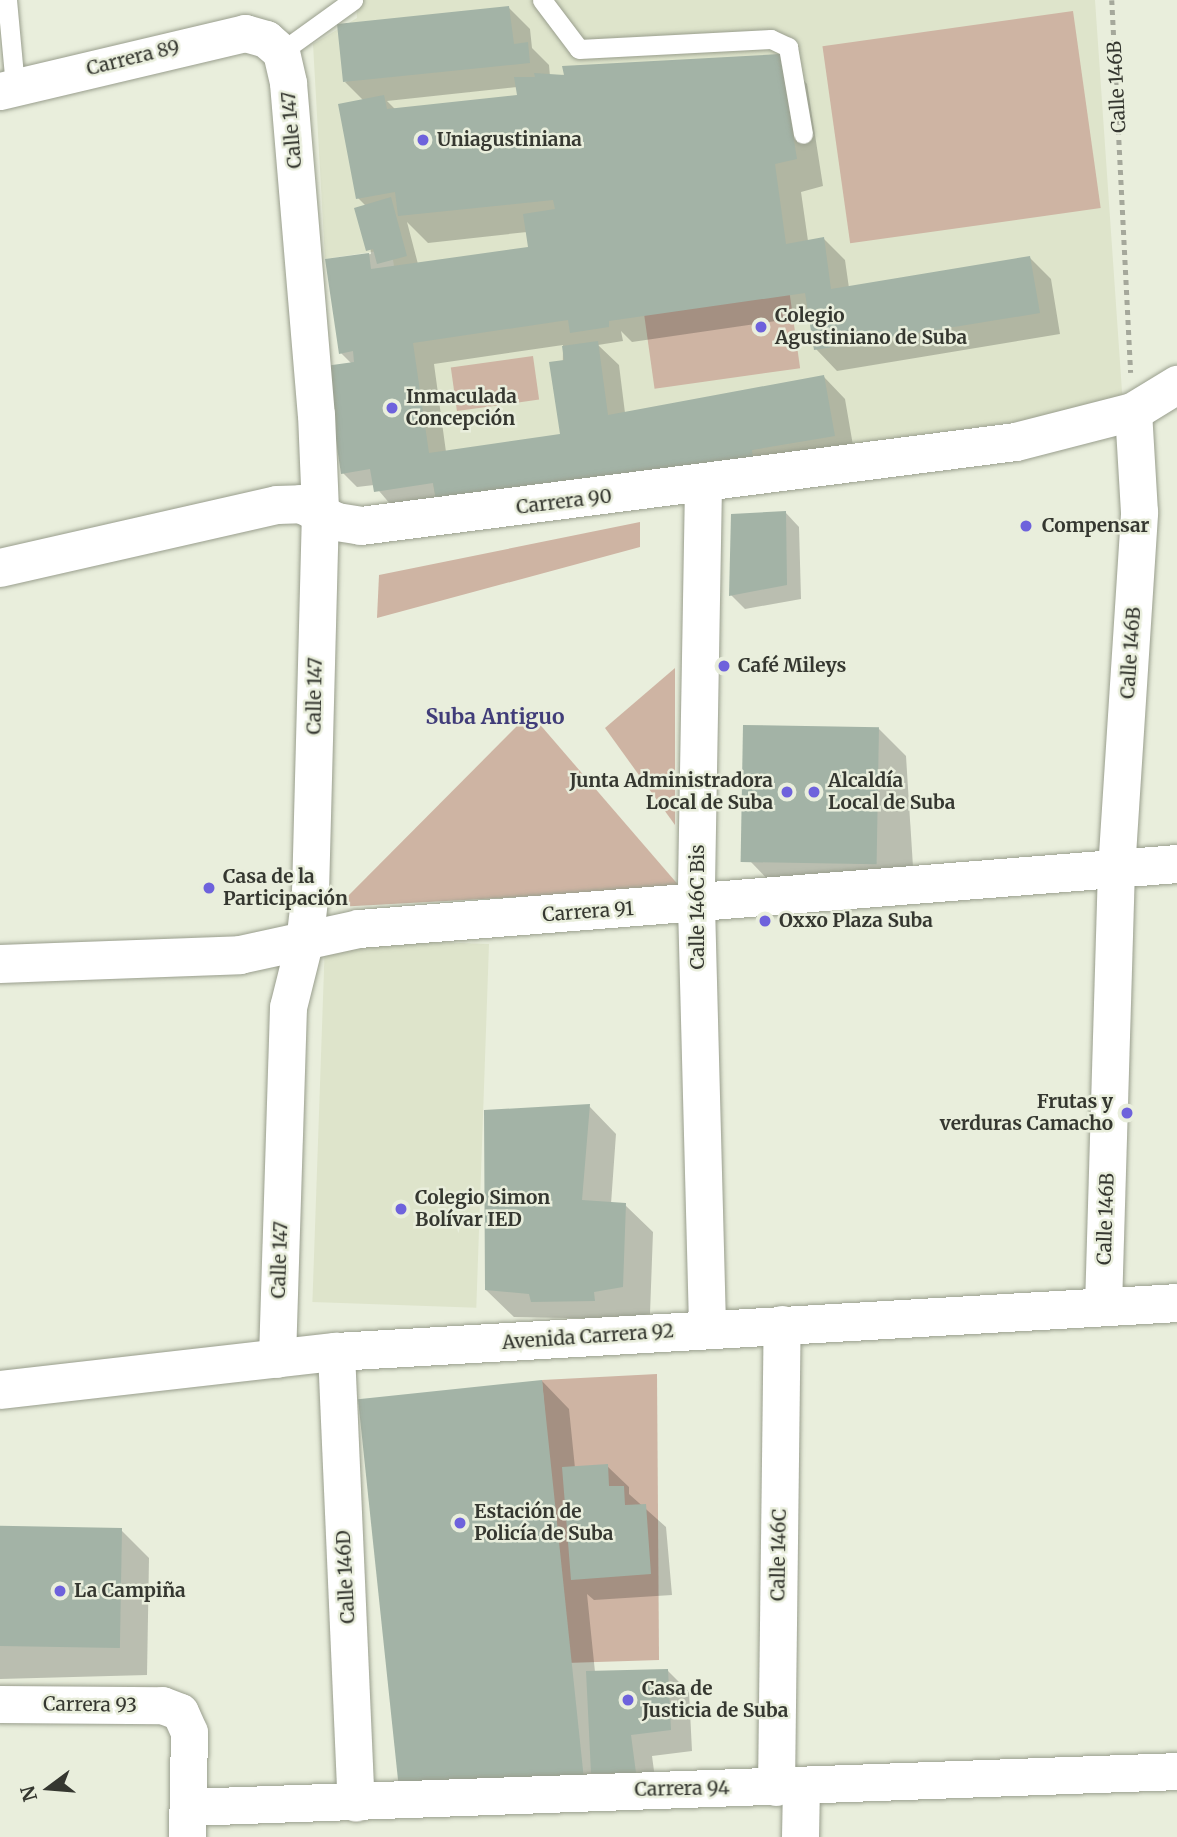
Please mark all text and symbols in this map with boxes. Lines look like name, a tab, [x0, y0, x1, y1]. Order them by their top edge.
street label: Carrera 89	[84, 35, 182, 81]
street label: Calle 146B	[1103, 40, 1131, 134]
street label: Calle 147	[277, 91, 307, 169]
place label: Uniagustiniana	[437, 129, 582, 151]
marker: Uniagustiniana	[415, 132, 431, 148]
place label: Colegio Agustiniano de Suba	[775, 305, 967, 349]
marker: Colegio Agustiniano de Suba	[753, 319, 769, 335]
place label: Inmaculada Concepción	[406, 386, 517, 430]
marker: Inmaculada Concepción	[384, 400, 400, 416]
street label: Carrera 90	[515, 485, 613, 519]
place label: Compensar	[1042, 515, 1149, 537]
marker: Compensar	[1016, 516, 1036, 536]
street label: Calle 146B	[1116, 606, 1146, 700]
place label: Café Mileys	[738, 655, 846, 677]
street label: Calle 147	[303, 657, 327, 735]
marker: Café Mileys	[716, 658, 732, 674]
district label: Suba Antiguo	[426, 704, 564, 730]
place label: Junta Administradora Local de Suba	[569, 770, 773, 814]
place label: Alcaldía Local de Suba	[828, 770, 955, 814]
marker: Junta Administradora Local de Suba	[779, 784, 795, 800]
marker: Alcaldía Local de Suba	[806, 784, 822, 800]
street label: Calle 146C Bis	[687, 844, 709, 970]
place label: Casa de la Participación	[223, 866, 348, 910]
marker: Casa de la Participación	[201, 880, 217, 896]
street label: Carrera 91	[541, 897, 635, 927]
place label: Oxxo Plaza Suba	[779, 910, 933, 932]
marker: Oxxo Plaza Suba	[757, 913, 773, 929]
place label: Frutas y verduras Camacho	[940, 1091, 1113, 1135]
marker: Frutas y verduras Camacho	[1119, 1105, 1135, 1121]
street label: Calle 146B	[1093, 1173, 1119, 1265]
place label: Colegio Simon Bolívar IED	[415, 1187, 550, 1231]
marker: Colegio Simon Bolívar IED	[393, 1201, 409, 1217]
street label: Calle 147	[267, 1221, 293, 1299]
street label: Avenida Carrera 92	[501, 1320, 675, 1354]
place label: Estación de Policía de Suba	[474, 1501, 613, 1545]
street label: Calle 146C	[767, 1509, 791, 1601]
marker: Estación de Policía de Suba	[452, 1515, 468, 1531]
street label: Calle 146D	[332, 1530, 360, 1624]
place label: La Campiña	[74, 1580, 186, 1602]
marker: La Campiña	[52, 1583, 68, 1599]
place label: Casa de Justicia de Suba	[642, 1678, 788, 1722]
marker: Casa de Justicia de Suba	[620, 1692, 636, 1708]
street label: Carrera 93	[43, 1693, 137, 1717]
north arrow	[14, 1753, 84, 1823]
street label: Carrera 94	[634, 1777, 730, 1801]
text: N	[15, 1783, 42, 1804]

